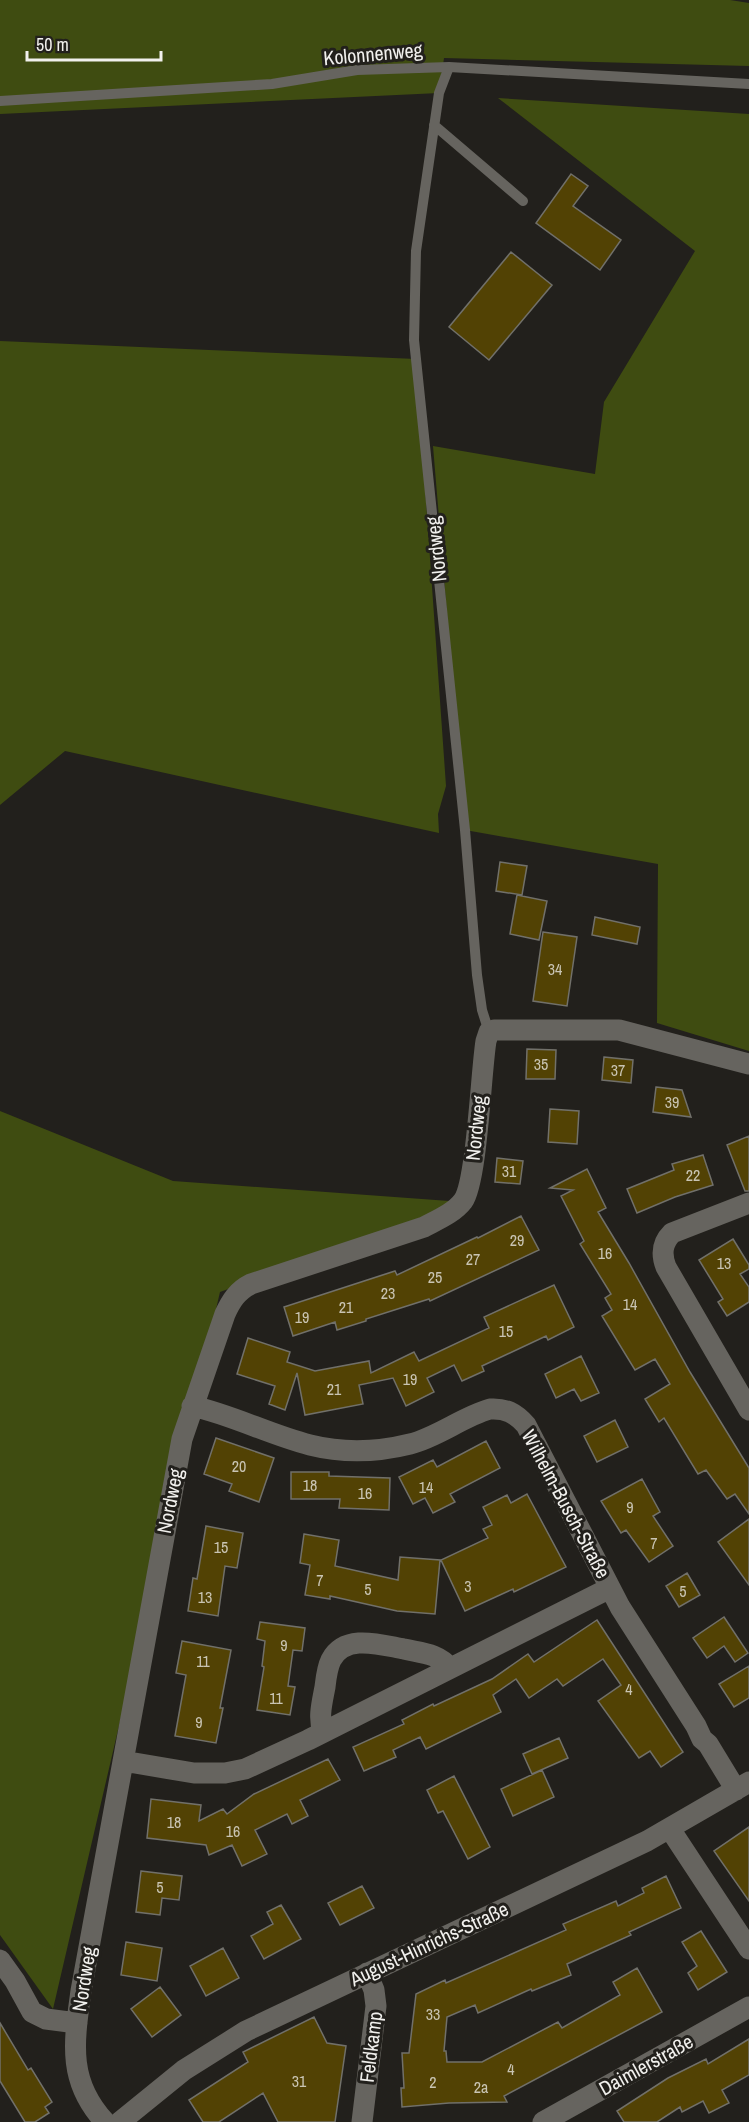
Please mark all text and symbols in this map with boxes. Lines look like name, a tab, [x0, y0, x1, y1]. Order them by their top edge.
scale bar	[27, 24, 160, 62]
text: 50 m	[36, 32, 69, 57]
street label: Kolonnenweg	[322, 36, 424, 71]
street label: Nordweg	[419, 515, 452, 583]
house number: 34	[548, 958, 562, 980]
house number: 35	[534, 1053, 548, 1075]
house number: 37	[611, 1059, 625, 1081]
house number: 39	[665, 1091, 679, 1113]
street label: Nordweg	[459, 1094, 492, 1162]
house number: 31	[502, 1160, 517, 1182]
house number: 22	[686, 1164, 700, 1186]
house number: 29	[510, 1229, 524, 1251]
house number: 16	[598, 1242, 612, 1264]
house number: 27	[466, 1248, 480, 1270]
house number: 13	[717, 1252, 731, 1274]
house number: 25	[428, 1266, 442, 1288]
house number: 23	[381, 1282, 395, 1304]
house number: 14	[623, 1293, 637, 1315]
house number: 21	[339, 1296, 354, 1318]
house number: 19	[295, 1306, 309, 1328]
house number: 15	[499, 1320, 513, 1342]
house number: 19	[403, 1368, 417, 1390]
house number: 21	[327, 1378, 342, 1400]
street label: Wilhelm-Busch-Straße	[516, 1425, 617, 1583]
house number: 20	[232, 1455, 246, 1477]
street label: Nordweg	[150, 1466, 189, 1536]
house number: 18	[303, 1474, 317, 1496]
house number: 14	[419, 1476, 433, 1498]
house number: 16	[358, 1482, 372, 1504]
house number: 9	[626, 1496, 634, 1518]
house number: 7	[650, 1532, 658, 1554]
house number: 15	[214, 1536, 228, 1558]
house number: 7	[316, 1569, 324, 1591]
house number: 3	[464, 1575, 472, 1597]
house number: 5	[364, 1578, 372, 1600]
house number: 5	[679, 1580, 687, 1602]
house number: 13	[198, 1586, 212, 1608]
house number: 9	[280, 1634, 288, 1656]
house number: 11	[196, 1650, 211, 1672]
house number: 4	[625, 1678, 633, 1700]
house number: 11	[269, 1687, 284, 1709]
house number: 9	[195, 1711, 203, 1733]
house number: 18	[167, 1811, 181, 1833]
house number: 16	[226, 1820, 240, 1842]
house number: 5	[156, 1876, 164, 1898]
street label: August-Hinrichs-Straße	[344, 1895, 513, 1993]
street label: Nordweg	[65, 1944, 102, 2013]
house number: 33	[426, 2003, 440, 2025]
street label: Feldkamp	[353, 2010, 388, 2084]
street label: Daimlerstraße	[594, 2028, 698, 2102]
house number: 4	[507, 2058, 515, 2080]
house number: 31	[292, 2070, 307, 2092]
house number: 2	[429, 2071, 437, 2093]
house number: 2a	[474, 2076, 489, 2098]

